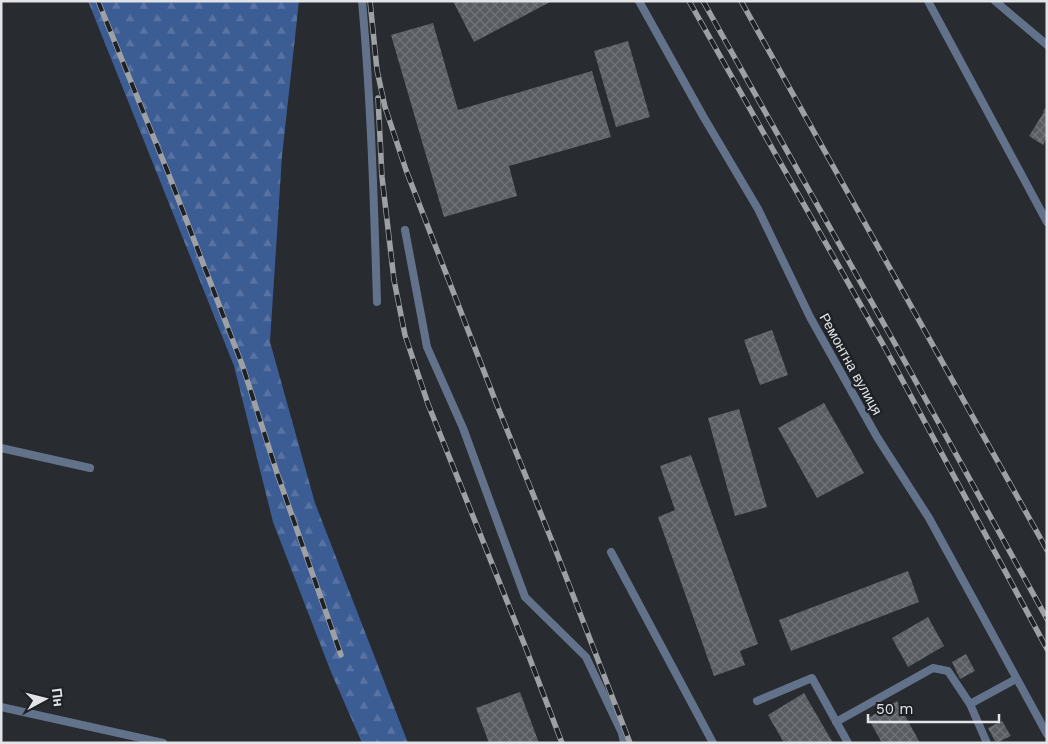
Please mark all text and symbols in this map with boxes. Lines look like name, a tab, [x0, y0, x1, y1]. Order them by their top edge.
street label: Ремонтна вулиця	[816, 310, 886, 418]
north arrow	[20, 674, 70, 724]
text: Пн	[49, 687, 67, 708]
scale bar	[868, 692, 999, 724]
text: 50 m	[876, 700, 913, 718]

